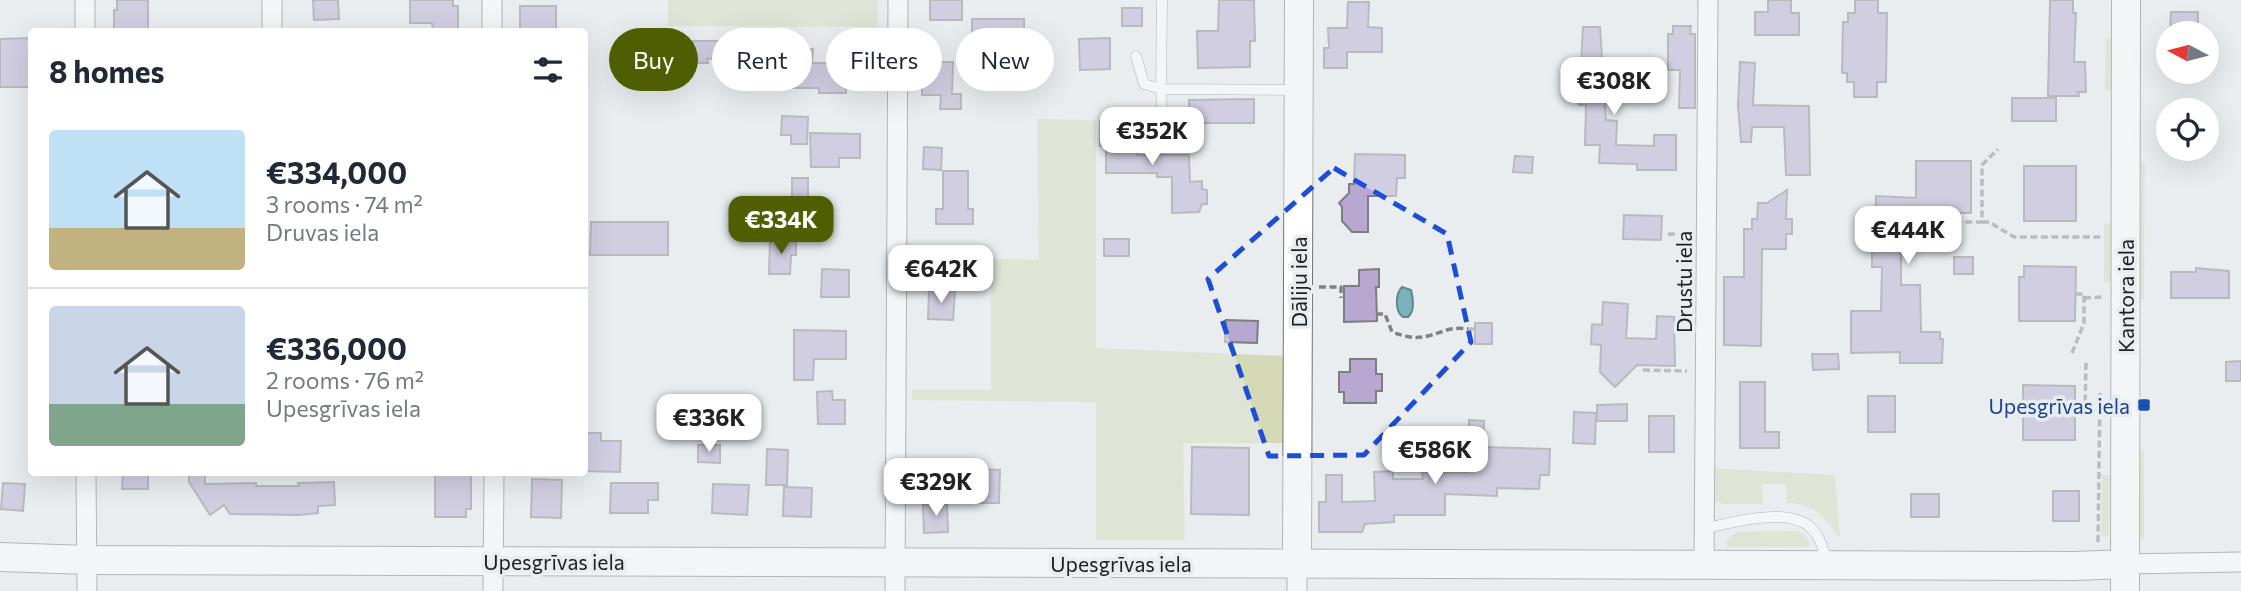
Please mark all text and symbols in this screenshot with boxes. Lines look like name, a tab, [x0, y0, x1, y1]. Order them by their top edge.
north arrow	[2156, 21, 2219, 84]
map controls	[2156, 21, 2219, 161]
chip: Buy	[609, 28, 698, 91]
chip: Rent	[712, 28, 812, 91]
chip: Filters	[826, 28, 942, 91]
chip: New	[956, 28, 1054, 91]
icon: filters	[529, 51, 567, 89]
text: 8 homes	[49, 52, 165, 89]
pin: €308K	[1565, 58, 1663, 117]
text: €308K	[1576, 66, 1652, 94]
button: locate	[2156, 98, 2219, 161]
pin: €352K	[1103, 108, 1201, 167]
text: €352K	[1116, 116, 1188, 144]
text: €334,000	[266, 153, 407, 190]
icon: home	[105, 158, 189, 242]
text: 3 rooms · 74 m²	[266, 190, 423, 218]
pin: €334K	[732, 196, 830, 256]
text: €334K	[744, 205, 818, 233]
pin: €444K	[1859, 206, 1957, 266]
text: €444K	[1871, 215, 1945, 243]
text: Druvas iela	[266, 218, 379, 246]
street label: Drustu iela	[1671, 231, 1696, 333]
street label: Dāliju iela	[1286, 237, 1311, 327]
street label: Kantora iela	[2113, 239, 2138, 353]
pin: €642K	[892, 246, 990, 305]
text: €642K	[904, 254, 978, 282]
text: €336,000	[266, 329, 407, 366]
icon: home	[105, 334, 189, 418]
text: 2 rooms · 76 m²	[266, 366, 424, 394]
place label: Upesgrīvas iela	[1989, 393, 2130, 418]
text: Upesgrīvas iela	[266, 394, 421, 422]
pin: €336K	[660, 394, 758, 454]
marker: Upesgrīvas iela	[2136, 397, 2152, 413]
text: €336K	[672, 403, 746, 431]
pin: €586K	[1386, 426, 1484, 486]
text: €586K	[1398, 435, 1472, 463]
pin: €329K	[887, 458, 985, 518]
text: €329K	[900, 467, 972, 495]
street label: Upesgrīvas iela	[483, 549, 625, 574]
street label: Upesgrīvas iela	[1050, 551, 1192, 576]

